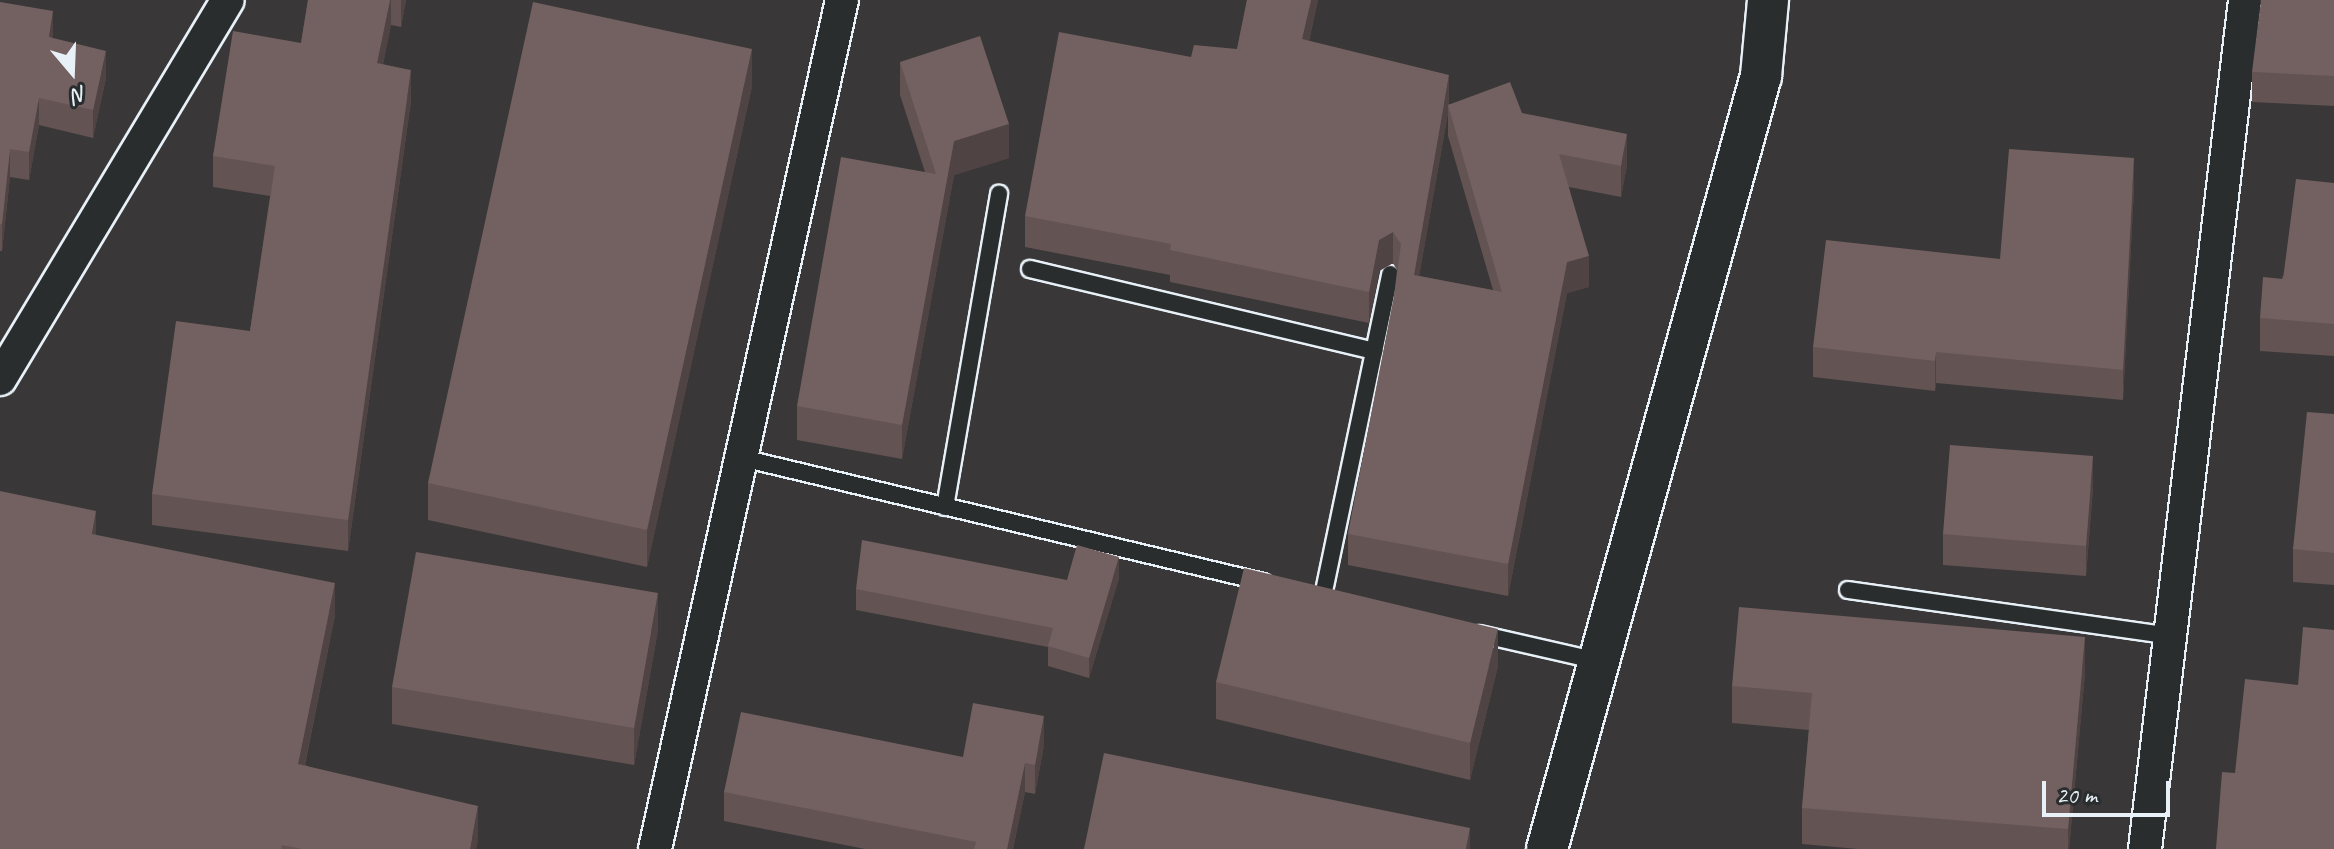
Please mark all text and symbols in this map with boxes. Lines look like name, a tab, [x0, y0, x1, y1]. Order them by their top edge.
north arrow	[32, 32, 112, 112]
text: N	[69, 79, 91, 110]
scale bar	[2046, 765, 2174, 815]
text: 20 m	[2056, 780, 2097, 810]

